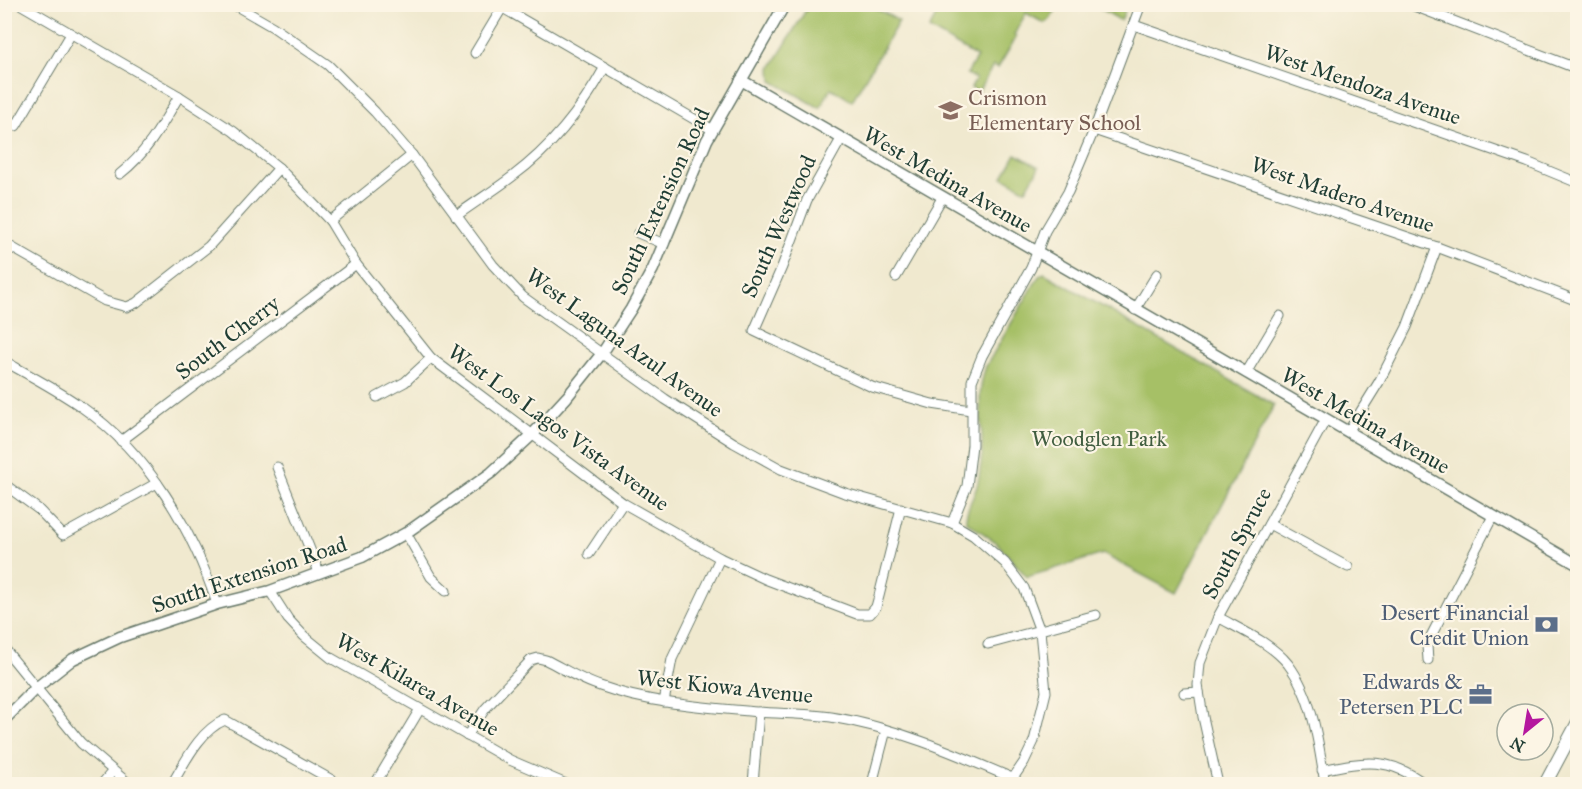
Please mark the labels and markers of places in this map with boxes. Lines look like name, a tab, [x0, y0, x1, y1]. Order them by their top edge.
place label: Crismon Elementary School	[968, 84, 1141, 136]
school or university icon: Crismon Elementary School	[937, 97, 963, 123]
place label: Desert Financial Credit Union	[1380, 599, 1529, 651]
bank icon: Desert Financial Credit Union	[1534, 612, 1560, 638]
place label: Edwards & Petersen PLC	[1339, 668, 1463, 720]
office icon: Edwards & Petersen PLC	[1468, 681, 1494, 707]

